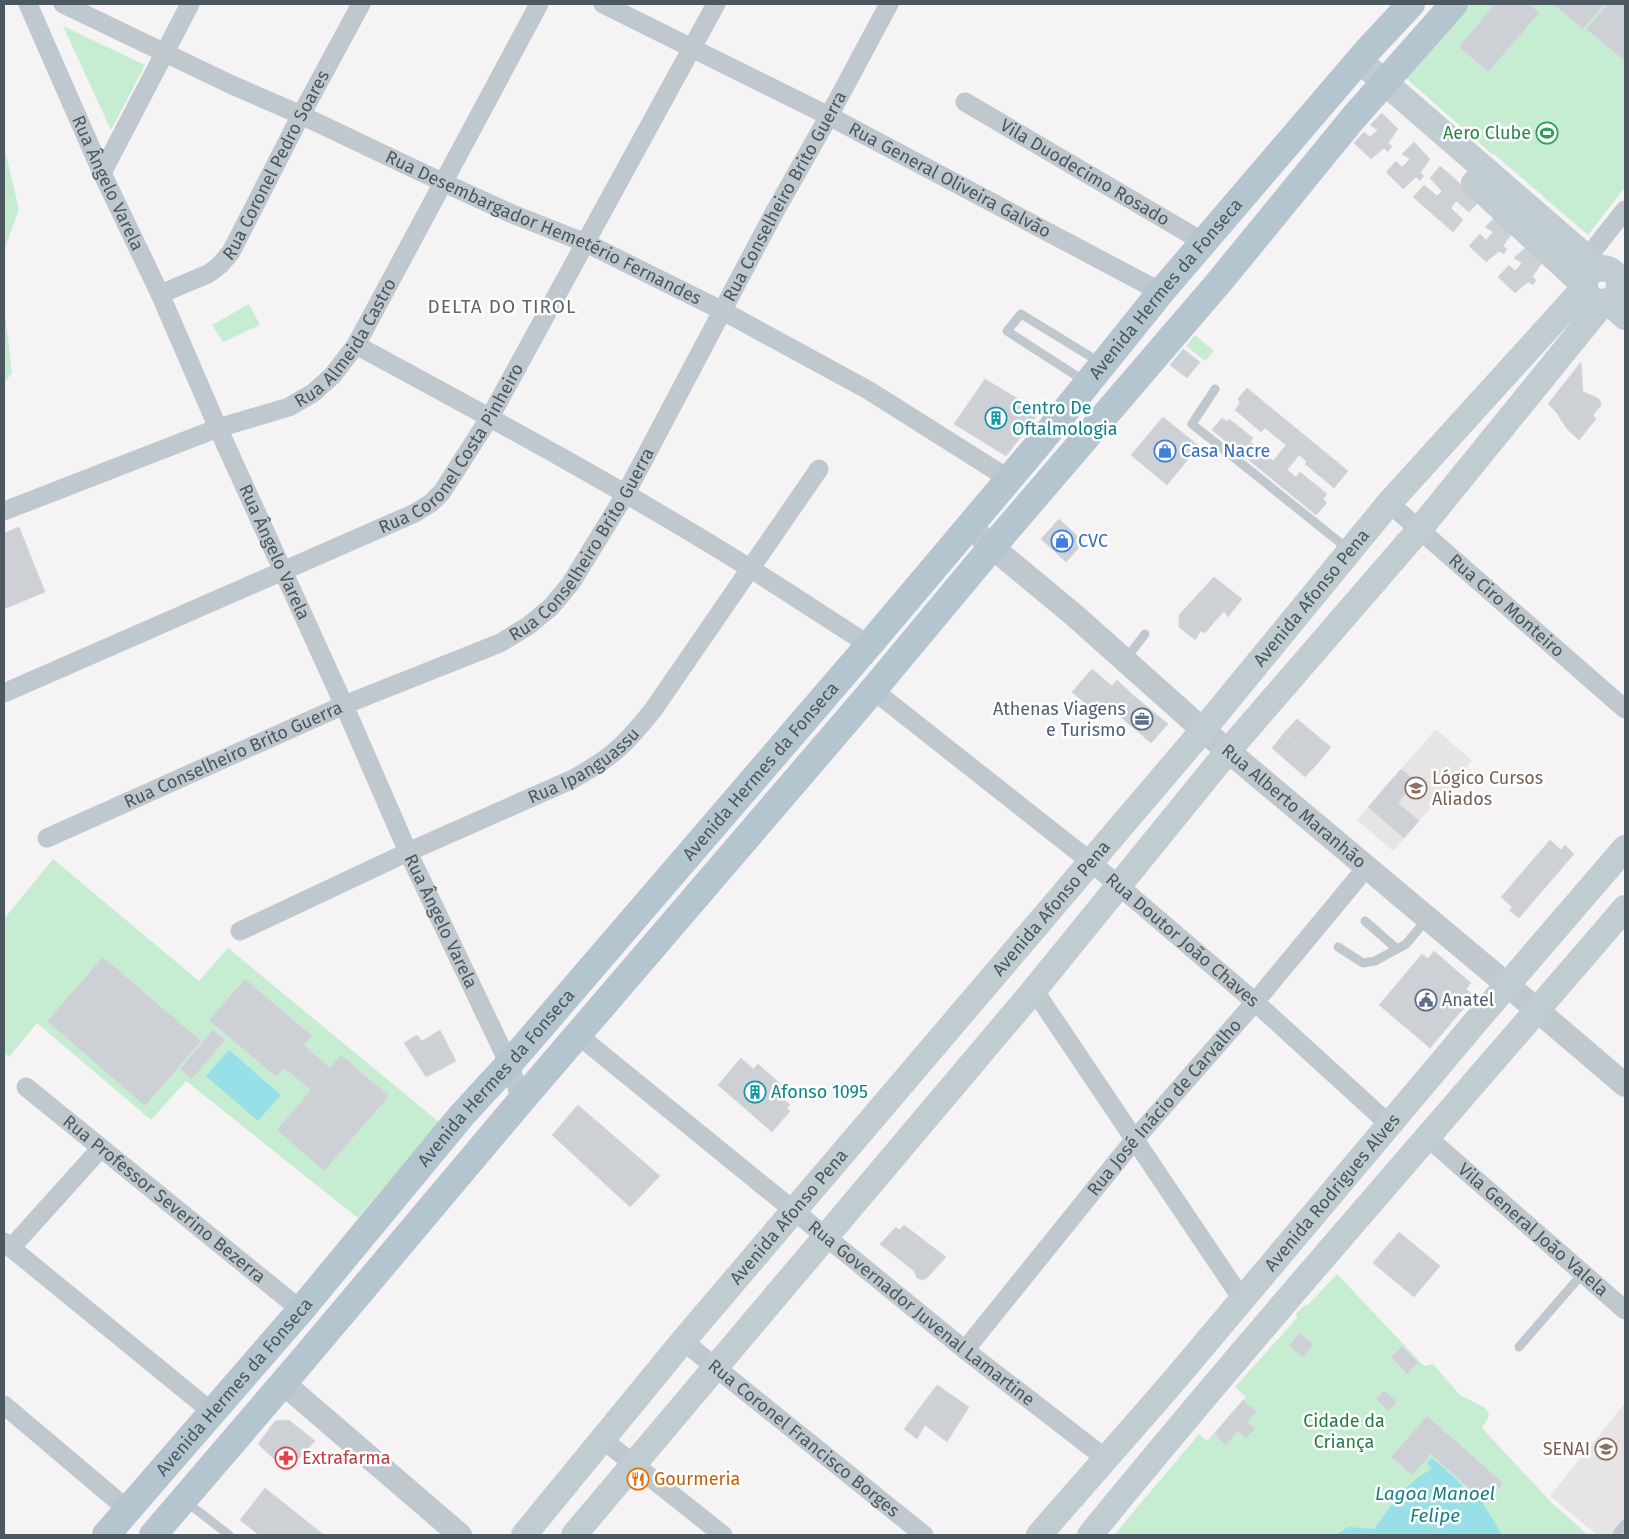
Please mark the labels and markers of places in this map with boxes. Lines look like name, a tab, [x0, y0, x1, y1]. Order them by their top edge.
sports icon: Aero Clube	[1535, 121, 1559, 145]
place label: Aero Clube	[1443, 122, 1531, 144]
place label: Centro De Oftalmologia	[1012, 397, 1118, 440]
building icon: Centro De Oftalmologia	[984, 406, 1008, 430]
shop icon: Casa Nacre	[1153, 439, 1177, 463]
place label: Casa Nacre	[1181, 440, 1270, 462]
shop icon: CVC	[1050, 529, 1074, 553]
place label: CVC	[1078, 530, 1108, 552]
place label: Athenas Viagens e Turismo	[993, 698, 1126, 741]
office icon: Athenas Viagens e Turismo	[1130, 707, 1154, 731]
place label: Lógico Cursos Aliados	[1432, 767, 1543, 810]
school or university icon: Lógico Cursos Aliados	[1404, 776, 1428, 800]
public building icon: Anatel	[1414, 988, 1438, 1012]
place label: Anatel	[1442, 989, 1494, 1011]
building icon: Afonso 1095	[743, 1080, 767, 1104]
place label: Afonso 1095	[771, 1081, 868, 1103]
school or university icon: SENAI	[1594, 1437, 1618, 1461]
place label: SENAI	[1543, 1438, 1590, 1460]
pharmacy icon: Extrafarma	[274, 1446, 298, 1470]
place label: Extrafarma	[302, 1447, 391, 1469]
restaurant icon: Gourmeria	[626, 1467, 650, 1491]
place label: Gourmeria	[654, 1468, 740, 1490]

